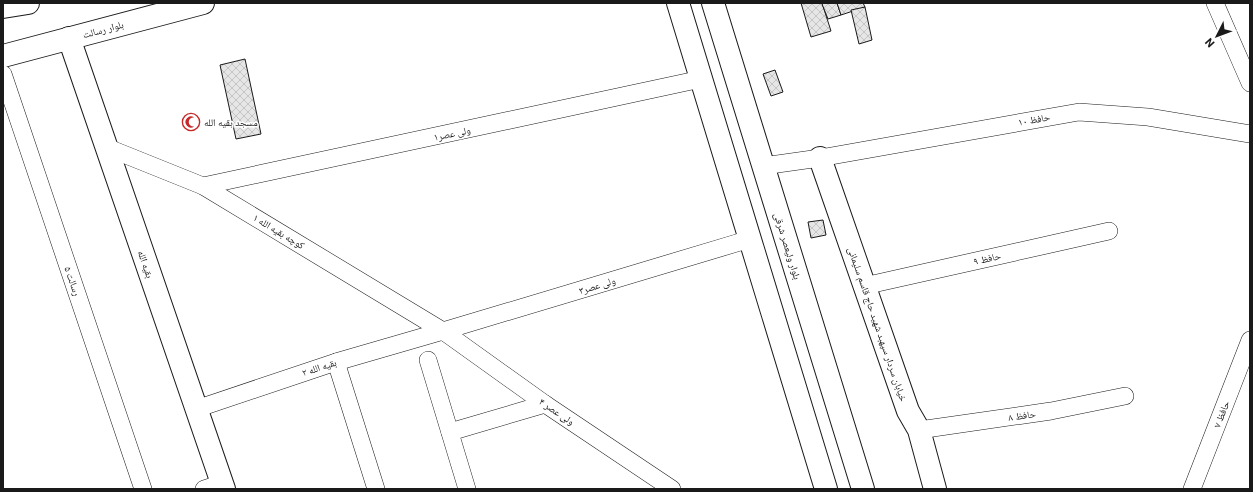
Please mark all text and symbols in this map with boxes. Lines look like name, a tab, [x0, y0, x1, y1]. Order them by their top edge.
north arrow	[1197, 16, 1237, 56]
street label: بلوار رسالت	[81, 19, 125, 41]
text: N	[1202, 35, 1217, 50]
street label: حافظ ۱۰	[1017, 111, 1052, 128]
mosque icon: مسجد بقیه الله	[181, 112, 201, 132]
place label: مسجد بقیه الله	[204, 117, 258, 128]
street label: ولی عصر۱	[433, 124, 472, 144]
street label: بلوار ولیعصر شرقی	[771, 211, 803, 281]
street label: کوچه بقیه الله ۱	[251, 212, 306, 252]
street label: خیابان سردار سپهبد شهید حاج قاسم سلیمانی	[844, 245, 909, 404]
street label: بقیه الله	[135, 249, 155, 280]
street label: حافظ ۹	[972, 250, 1003, 267]
street label: رسالت ۵	[62, 265, 83, 297]
street label: ولی عصر۳	[578, 275, 617, 297]
street label: بقیه الله ۲	[300, 357, 338, 379]
street label: ولی عصر ۴	[536, 396, 577, 428]
street label: حافظ ۷	[1211, 399, 1232, 429]
street label: حافظ ۸	[1008, 408, 1037, 423]

